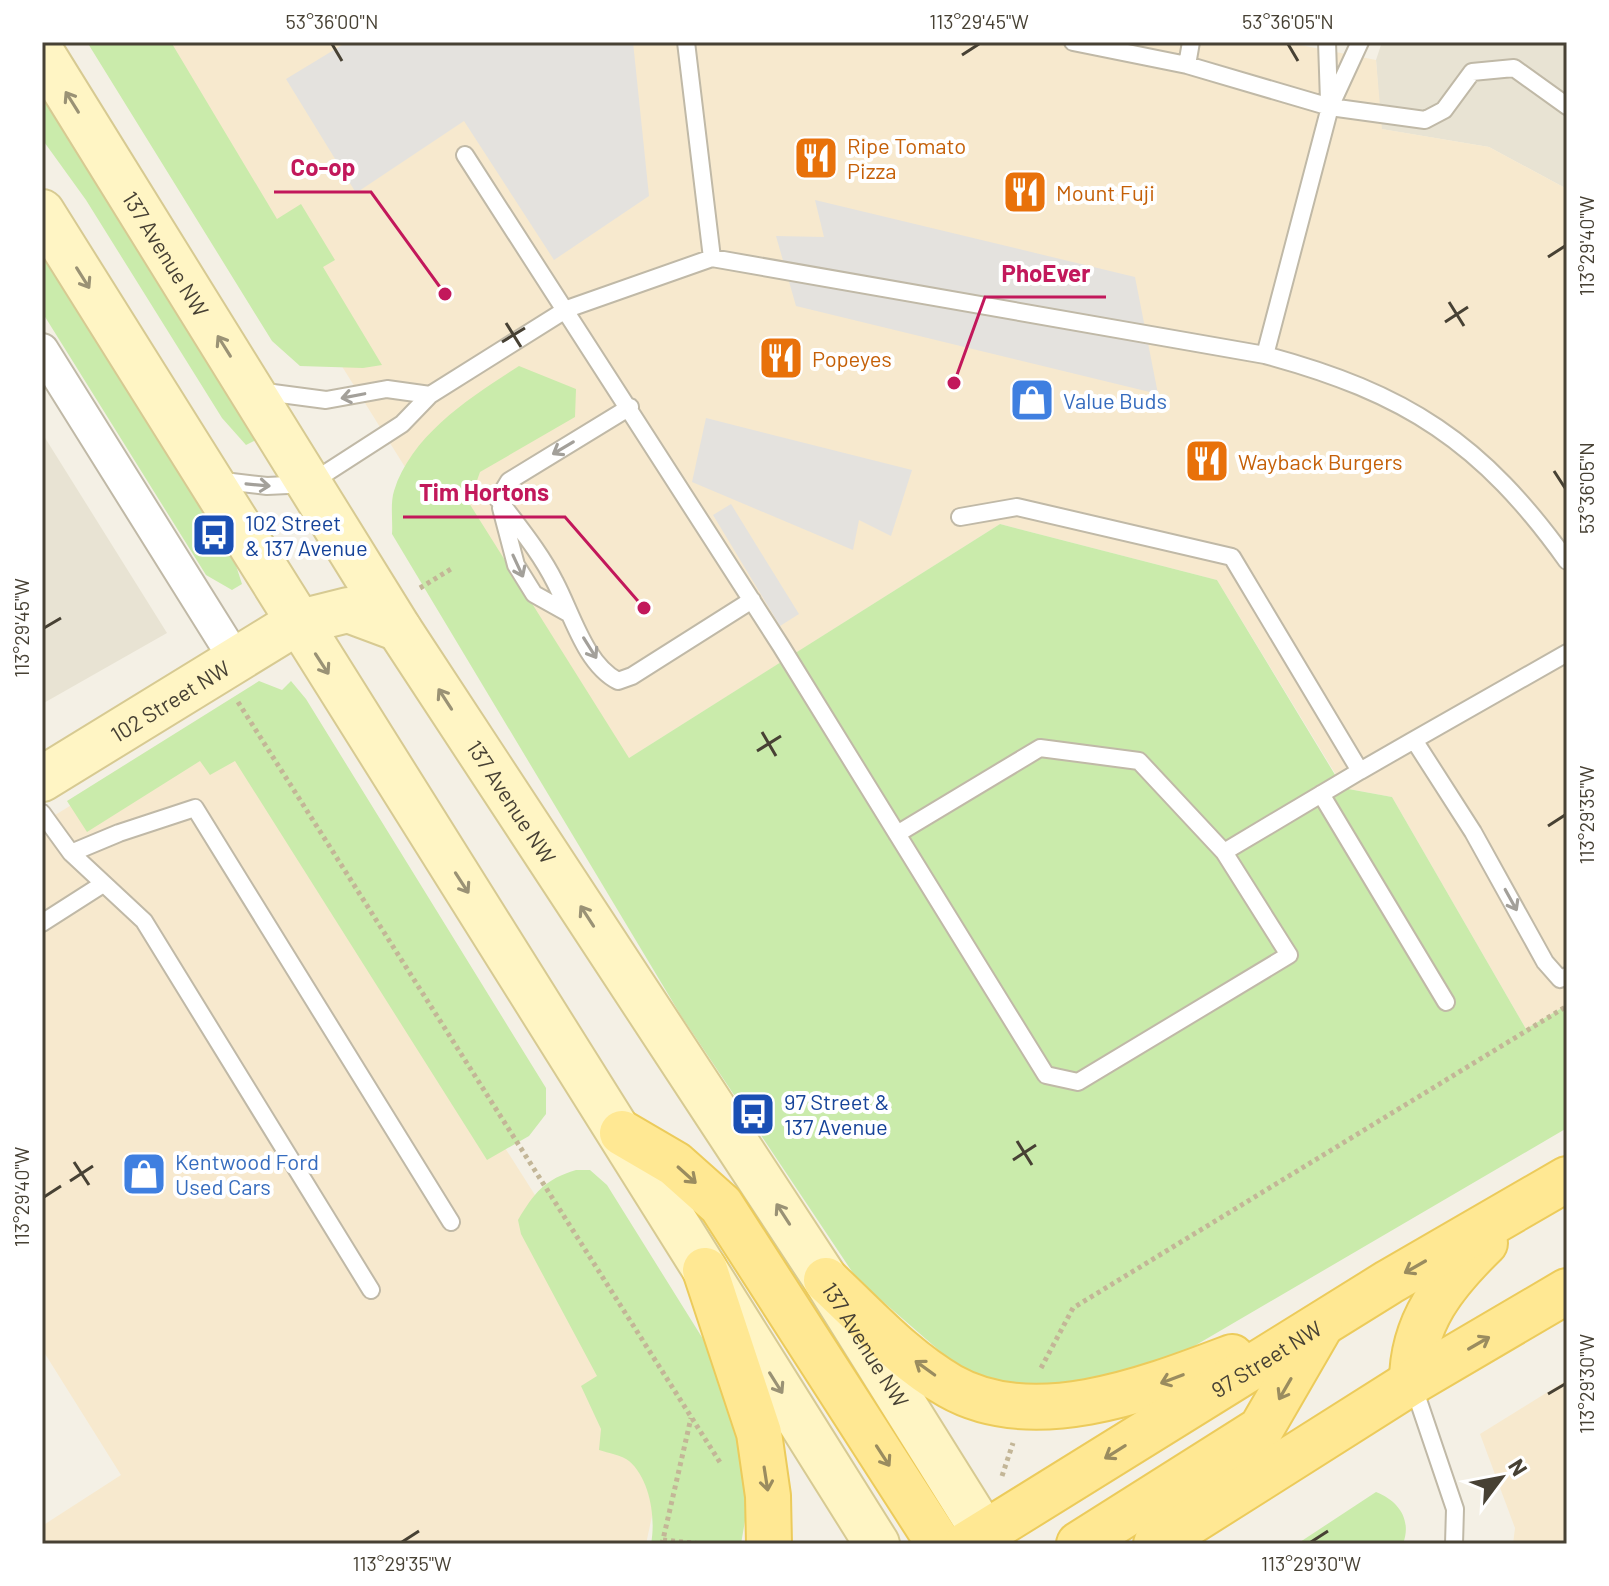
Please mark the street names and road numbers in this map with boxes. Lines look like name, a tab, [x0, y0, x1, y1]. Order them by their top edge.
street label: 137 Avenue NW	[118, 186, 215, 321]
street label: 102 Street NW	[105, 654, 234, 747]
street label: 137 Avenue NW	[462, 735, 562, 868]
street label: 137 Avenue NW	[817, 1277, 915, 1412]
street label: 97 Street NW	[1206, 1314, 1326, 1402]

